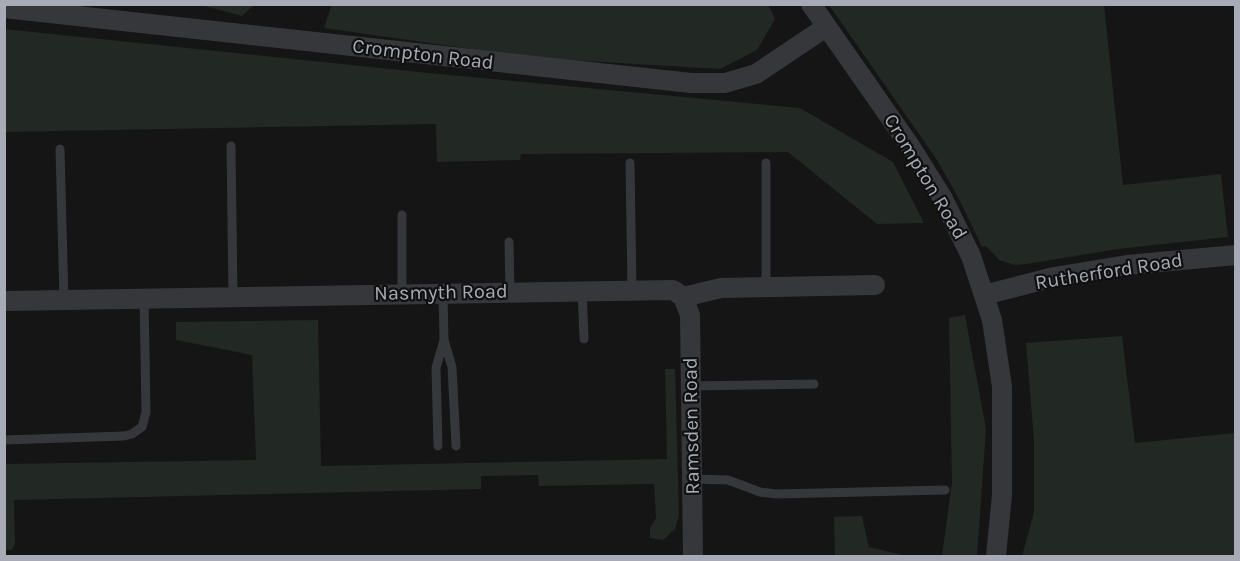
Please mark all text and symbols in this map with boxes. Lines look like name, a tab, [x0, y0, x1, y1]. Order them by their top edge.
street label: Crompton Road	[351, 34, 495, 76]
street label: Crompton Road	[878, 110, 972, 244]
street label: Rutherford Road	[1033, 248, 1185, 296]
street label: Nasmyth Road	[374, 280, 508, 306]
street label: Ramsden Road	[679, 357, 705, 495]

